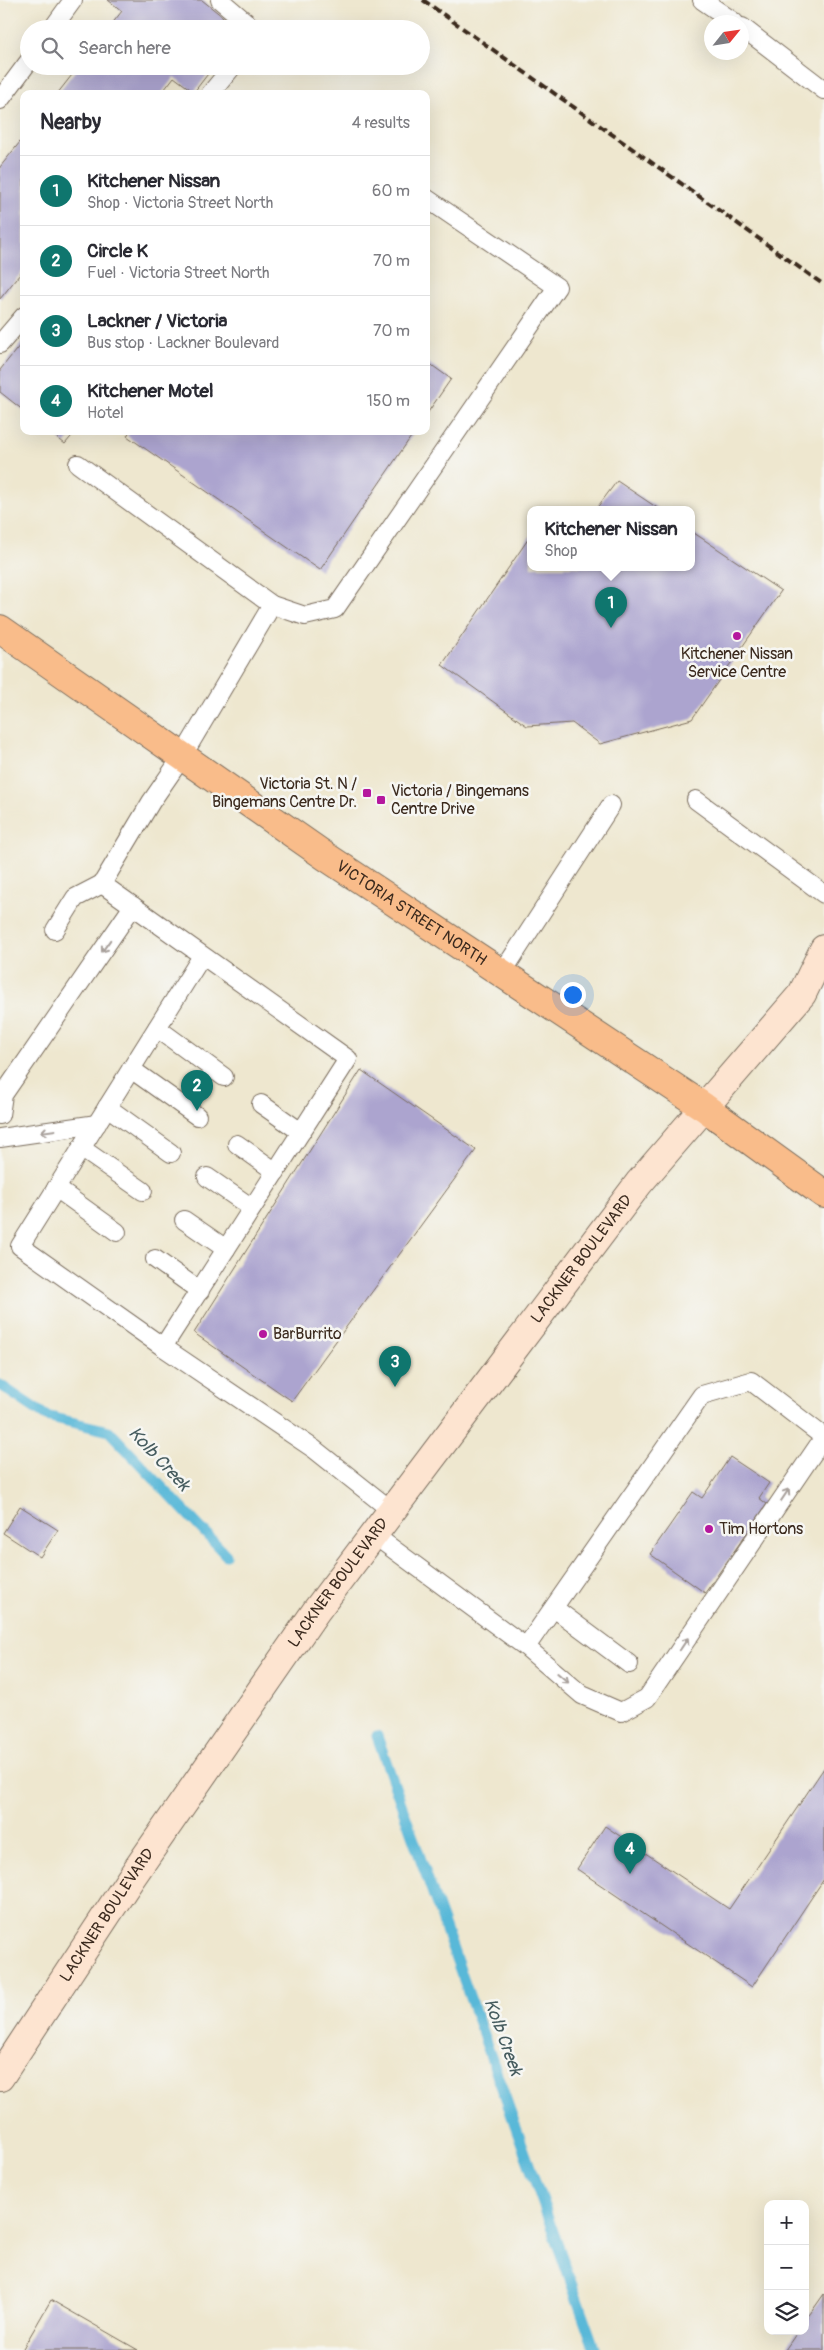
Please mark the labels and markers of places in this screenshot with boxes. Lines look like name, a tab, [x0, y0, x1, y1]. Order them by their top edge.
pin: 1	[595, 587, 627, 628]
marker: Kitchener Nissan Service Centre	[731, 630, 743, 642]
place label: Kitchener Nissan Service Centre	[681, 644, 793, 682]
place label: Victoria St. N / Bingemans Centre Dr.	[212, 774, 357, 812]
place label: Victoria / Bingemans Centre Drive	[391, 781, 529, 819]
marker: Victoria St. N / Bingemans Centre Dr.	[361, 787, 373, 799]
marker: Victoria / Bingemans Centre Drive	[375, 794, 387, 806]
pin: 2	[181, 1070, 213, 1111]
place label: BarBurrito	[273, 1324, 342, 1344]
marker: BarBurrito	[257, 1328, 269, 1340]
pin: 3	[379, 1346, 411, 1387]
place label: Tim Hortons	[719, 1519, 803, 1539]
marker: Tim Hortons	[703, 1523, 715, 1535]
pin: 4	[614, 1833, 646, 1874]

